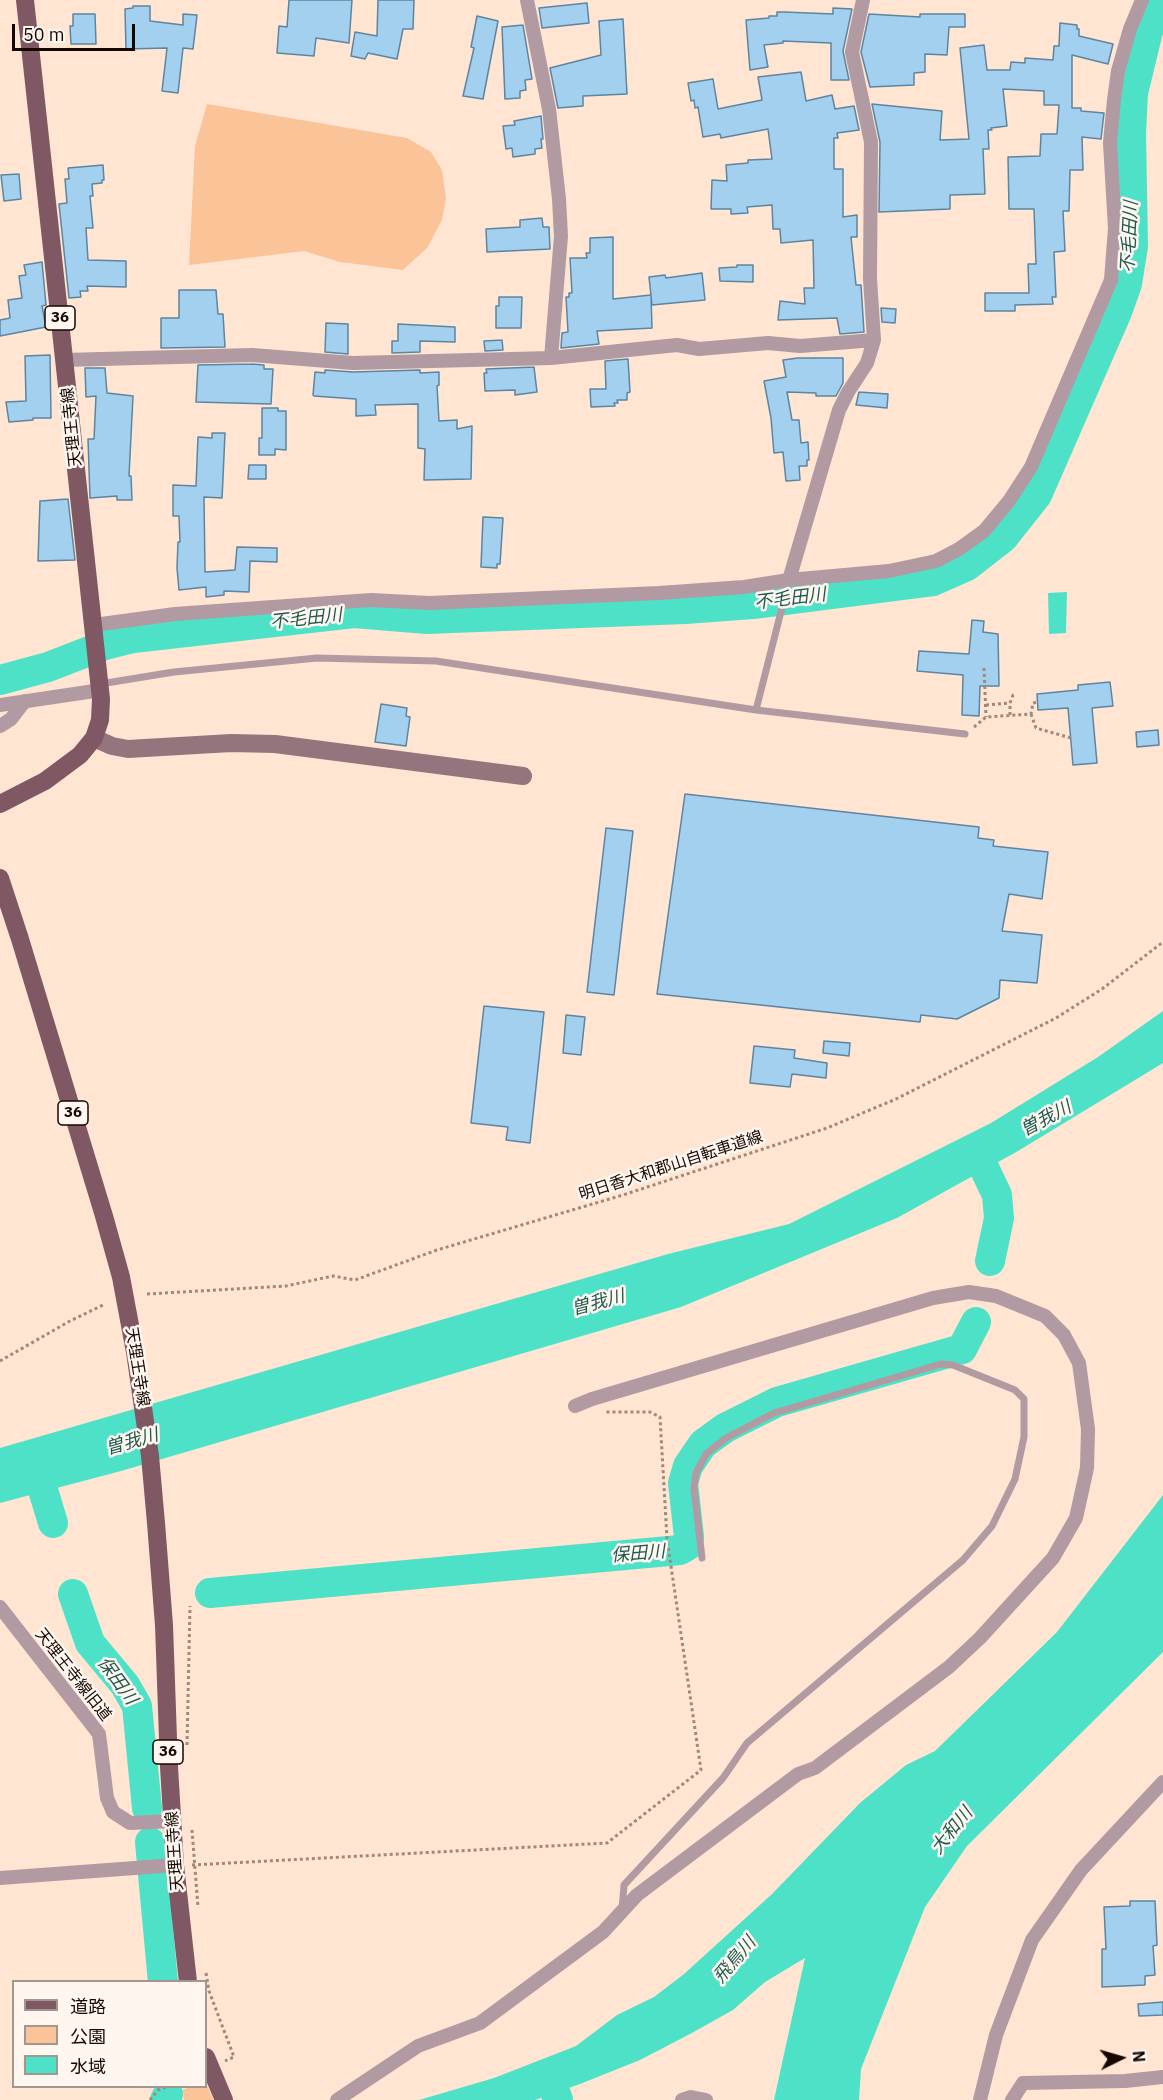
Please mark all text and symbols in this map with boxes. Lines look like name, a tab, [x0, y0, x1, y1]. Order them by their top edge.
scale bar	[15, 12, 138, 50]
text: 50 m	[23, 23, 65, 46]
water label: 不毛田川	[1117, 200, 1143, 274]
road number: 36	[45, 306, 75, 330]
street label: 天理王寺線	[58, 386, 86, 468]
water label: 不毛田川	[753, 584, 827, 614]
water label: 不毛田川	[269, 604, 343, 634]
water label: 曽我川	[1017, 1097, 1075, 1141]
road number: 36	[58, 1101, 88, 1125]
street label: 明日香大和郡山自転車道線	[577, 1127, 765, 1205]
water label: 曽我川	[569, 1286, 627, 1320]
street label: 天理王寺線	[121, 1326, 153, 1408]
water label: 曽我川	[103, 1424, 161, 1460]
water label: 保田川	[610, 1541, 666, 1567]
street label: 天理王寺線旧道	[31, 1625, 115, 1725]
water label: 保田川	[92, 1653, 142, 1709]
road number: 36	[153, 1740, 183, 1764]
water label: 大和川	[927, 1803, 977, 1859]
street label: 天理王寺線	[163, 1810, 187, 1892]
water label: 飛鳥川	[709, 1932, 761, 1988]
legend	[12, 1980, 207, 2088]
text: 道路	[70, 1995, 106, 2018]
text: 公園	[70, 2025, 106, 2048]
north arrow	[1091, 2028, 1151, 2088]
text: N	[1128, 2050, 1149, 2063]
text: 水域	[70, 2055, 106, 2078]

